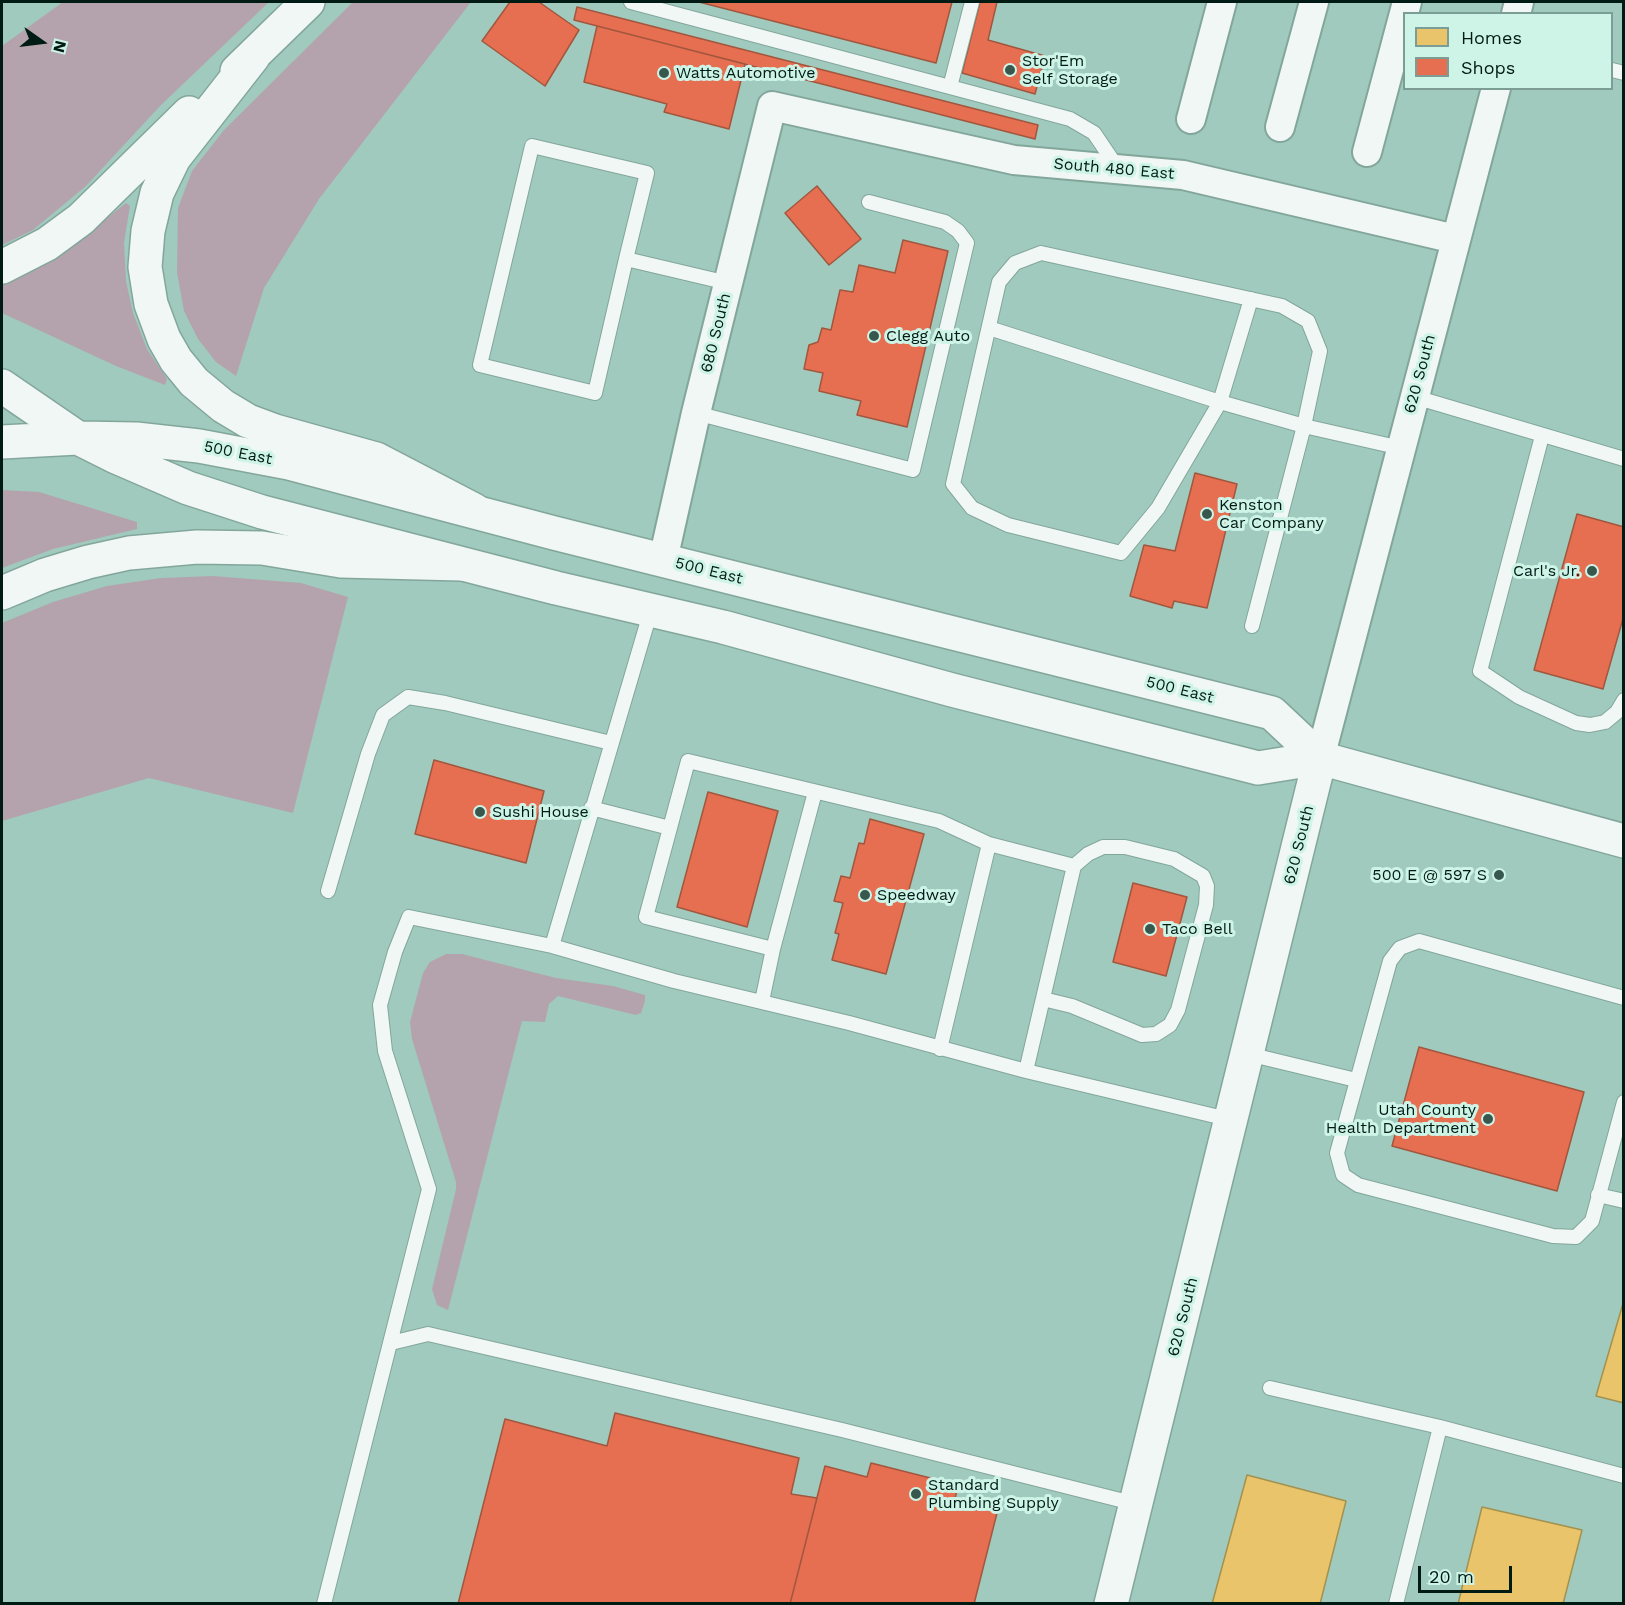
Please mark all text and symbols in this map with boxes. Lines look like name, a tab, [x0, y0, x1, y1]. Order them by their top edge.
north arrow	[12, 12, 72, 72]
legend	[1403, 12, 1613, 90]
text: Homes	[1461, 27, 1522, 48]
text: N	[49, 38, 71, 55]
place label: Stor'Em Self Storage	[1022, 51, 1118, 89]
text: Shops	[1461, 57, 1515, 78]
place label: Watts Automotive	[676, 63, 816, 83]
marker: Stor'Em Self Storage	[1003, 63, 1017, 77]
marker: Watts Automotive	[657, 66, 671, 80]
street label: South 480 East	[1053, 154, 1175, 184]
street label: 680 South	[697, 291, 735, 375]
place label: Clegg Auto	[886, 326, 970, 346]
marker: Clegg Auto	[867, 329, 881, 343]
street label: 620 South	[1400, 332, 1440, 416]
street label: 500 East	[202, 437, 274, 469]
place label: Kenston Car Company	[1219, 495, 1324, 533]
marker: Kenston Car Company	[1200, 507, 1214, 521]
street label: 500 East	[673, 553, 745, 589]
place label: Carl's Jr.	[1513, 561, 1580, 581]
marker: Carl's Jr.	[1585, 564, 1599, 578]
street label: 500 East	[1144, 672, 1216, 708]
place label: Sushi House	[492, 802, 589, 822]
street label: 620 South	[1280, 803, 1318, 887]
marker: Sushi House	[473, 805, 487, 819]
place label: 500 E @ 597 S	[1372, 865, 1487, 885]
marker: 500 E @ 597 S	[1492, 868, 1506, 882]
place label: Speedway	[877, 885, 956, 905]
marker: Speedway	[858, 888, 872, 902]
place label: Taco Bell	[1162, 919, 1233, 939]
marker: Taco Bell	[1143, 922, 1157, 936]
place label: Utah County Health Department	[1326, 1100, 1476, 1138]
marker: Utah County Health Department	[1481, 1112, 1495, 1126]
street label: 620 South	[1164, 1275, 1202, 1359]
place label: Standard Plumbing Supply	[928, 1475, 1059, 1513]
marker: Standard Plumbing Supply	[909, 1487, 923, 1501]
scale bar	[1421, 1554, 1516, 1592]
text: 20 m	[1429, 1566, 1474, 1587]

